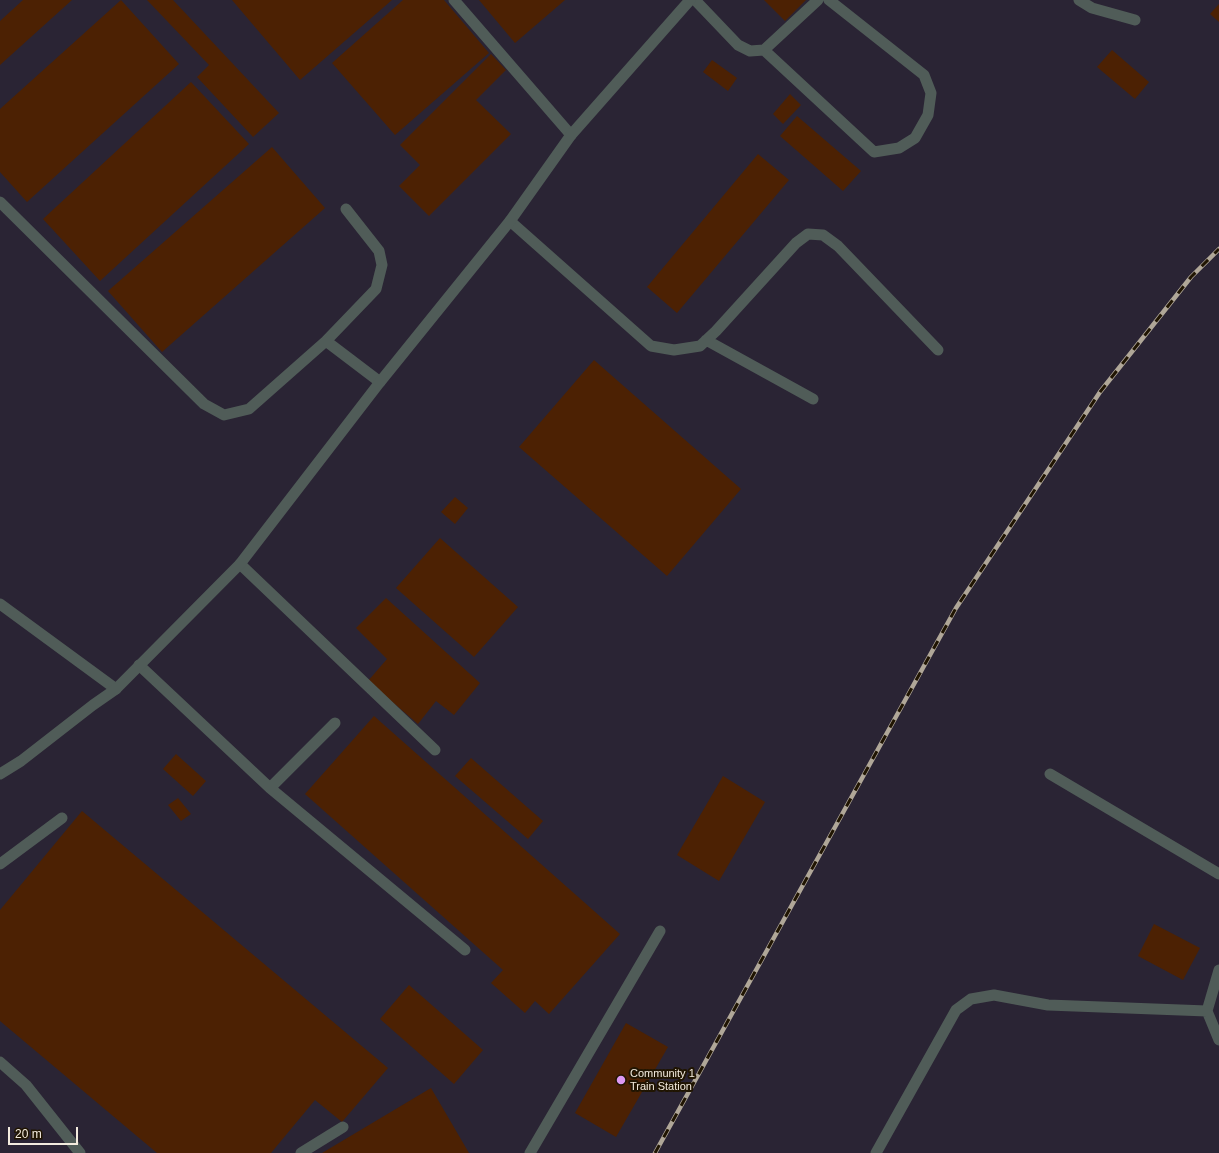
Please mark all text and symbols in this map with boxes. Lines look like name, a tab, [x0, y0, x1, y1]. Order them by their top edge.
place label: Community 1 Train Station	[630, 1067, 695, 1093]
marker: Community 1 Train Station	[615, 1074, 627, 1086]
scale bar	[10, 1119, 80, 1145]
text: 20 m	[15, 1127, 42, 1141]

